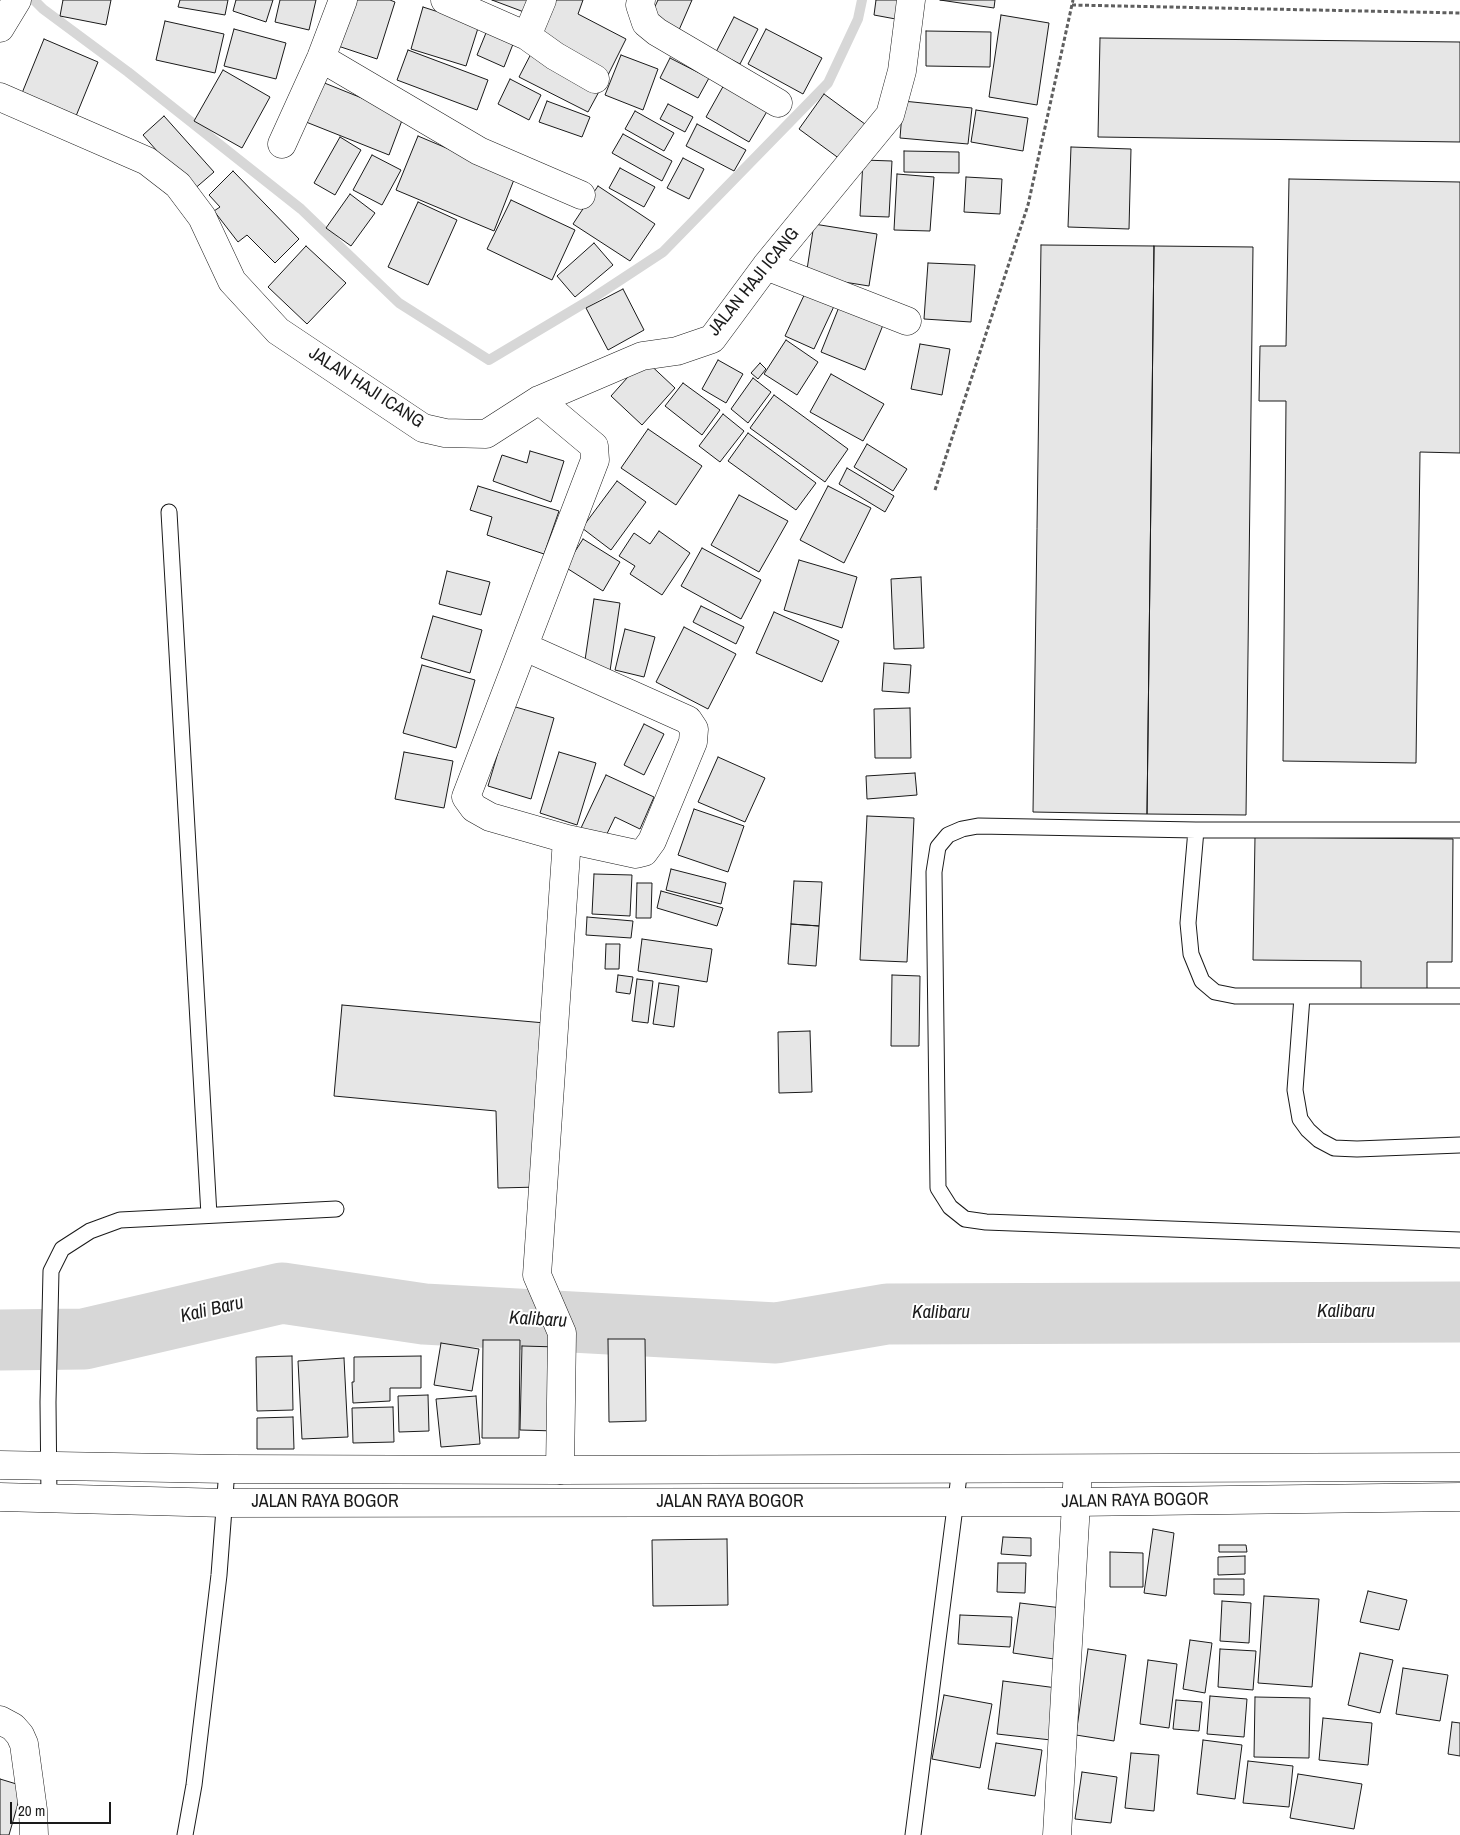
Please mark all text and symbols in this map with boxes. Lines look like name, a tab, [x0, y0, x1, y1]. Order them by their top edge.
street label: JALAN HAJI ICANG	[704, 224, 804, 340]
street label: JALAN HAJI ICANG	[304, 343, 428, 433]
water label: Kali Baru	[178, 1292, 246, 1328]
water label: Kalibaru	[1317, 1301, 1375, 1323]
water label: Kalibaru	[912, 1302, 970, 1324]
water label: Kalibaru	[508, 1307, 568, 1333]
street label: JALAN RAYA BOGOR	[1061, 1489, 1209, 1513]
street label: JALAN RAYA BOGOR	[251, 1491, 399, 1513]
street label: JALAN RAYA BOGOR	[656, 1491, 804, 1513]
scale bar	[12, 1792, 114, 1824]
text: 20 m	[18, 1800, 45, 1821]

